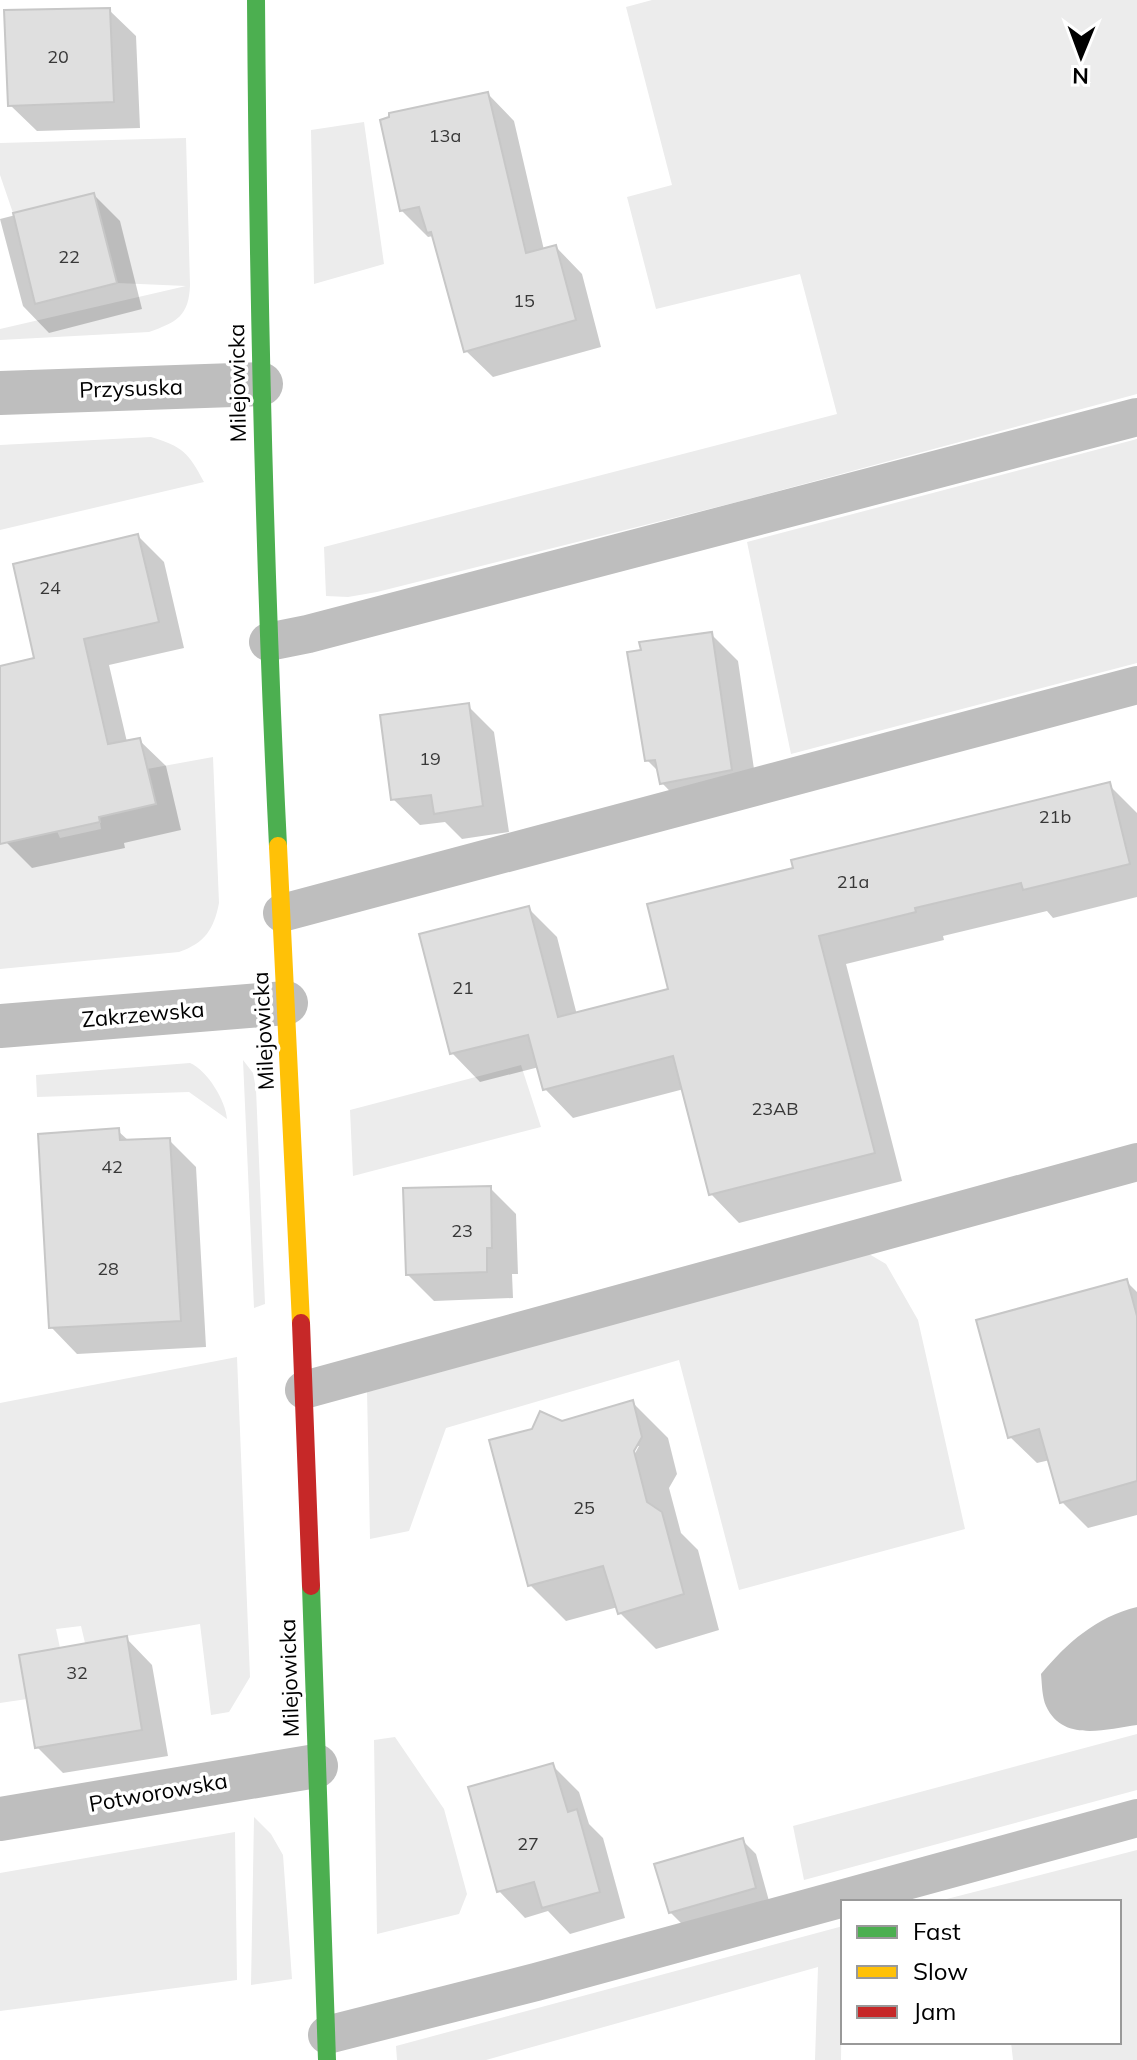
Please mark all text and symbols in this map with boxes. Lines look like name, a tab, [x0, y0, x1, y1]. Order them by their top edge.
north arrow	[1041, 16, 1121, 96]
house number: 20	[47, 45, 69, 68]
text: N	[1072, 62, 1089, 90]
house number: 13a	[429, 124, 461, 147]
house number: 22	[58, 245, 80, 268]
house number: 15	[513, 289, 535, 312]
street label: Milejowicka	[222, 323, 252, 443]
street label: Przysuska	[79, 372, 183, 404]
house number: 24	[39, 576, 61, 599]
house number: 19	[419, 747, 441, 770]
house number: 21b	[1039, 805, 1071, 828]
house number: 21a	[837, 870, 869, 893]
street label: Milejowicka	[246, 971, 280, 1091]
house number: 21	[452, 976, 474, 999]
street label: Zakrzewska	[81, 995, 205, 1033]
house number: 23AB	[751, 1097, 799, 1120]
house number: 42	[101, 1155, 123, 1178]
house number: 23	[451, 1219, 473, 1242]
house number: 28	[97, 1257, 119, 1280]
house number: 25	[573, 1496, 595, 1519]
street label: Milejowicka	[273, 1618, 305, 1738]
house number: 32	[66, 1661, 88, 1684]
street label: Potworowska	[87, 1766, 229, 1818]
house number: 27	[517, 1832, 539, 1855]
legend	[841, 1900, 1121, 2044]
text: Fast	[913, 1916, 961, 1946]
text: Slow	[913, 1956, 968, 1986]
text: Jam	[913, 1996, 956, 2026]

